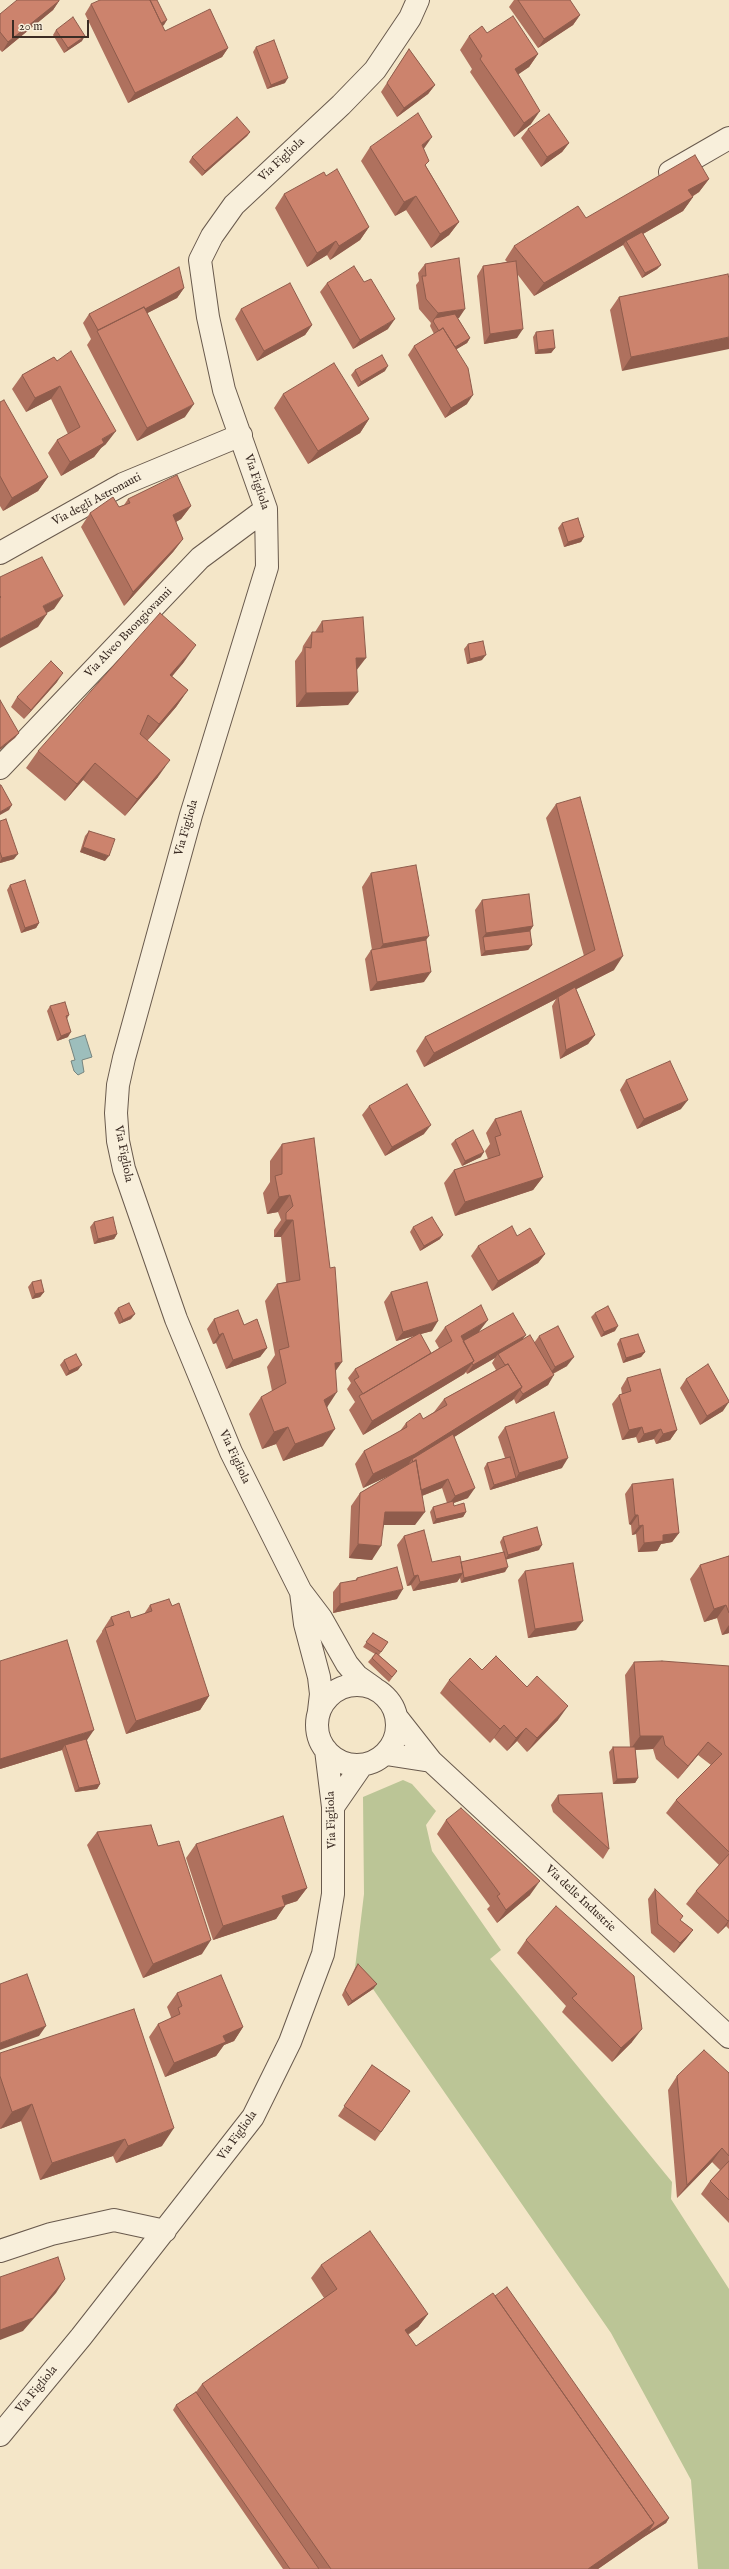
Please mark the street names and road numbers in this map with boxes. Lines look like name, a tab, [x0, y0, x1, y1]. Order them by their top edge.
street label: Via Figliola	[256, 135, 308, 185]
street label: Via Figliola	[240, 452, 272, 512]
street label: Via degli Astronauti	[50, 470, 144, 530]
street label: Via Alveo Buongiovanni	[82, 585, 176, 681]
street label: Via Figliola	[172, 798, 202, 858]
street label: Via Figliola	[110, 1124, 136, 1184]
street label: Via Figliola	[215, 1428, 253, 1486]
street label: Via Figliola	[324, 1791, 340, 1849]
street label: Via delle Industrie	[542, 1863, 618, 1935]
street label: Via Figliola	[215, 2108, 261, 2164]
street label: Via Figliola	[13, 2363, 61, 2417]

